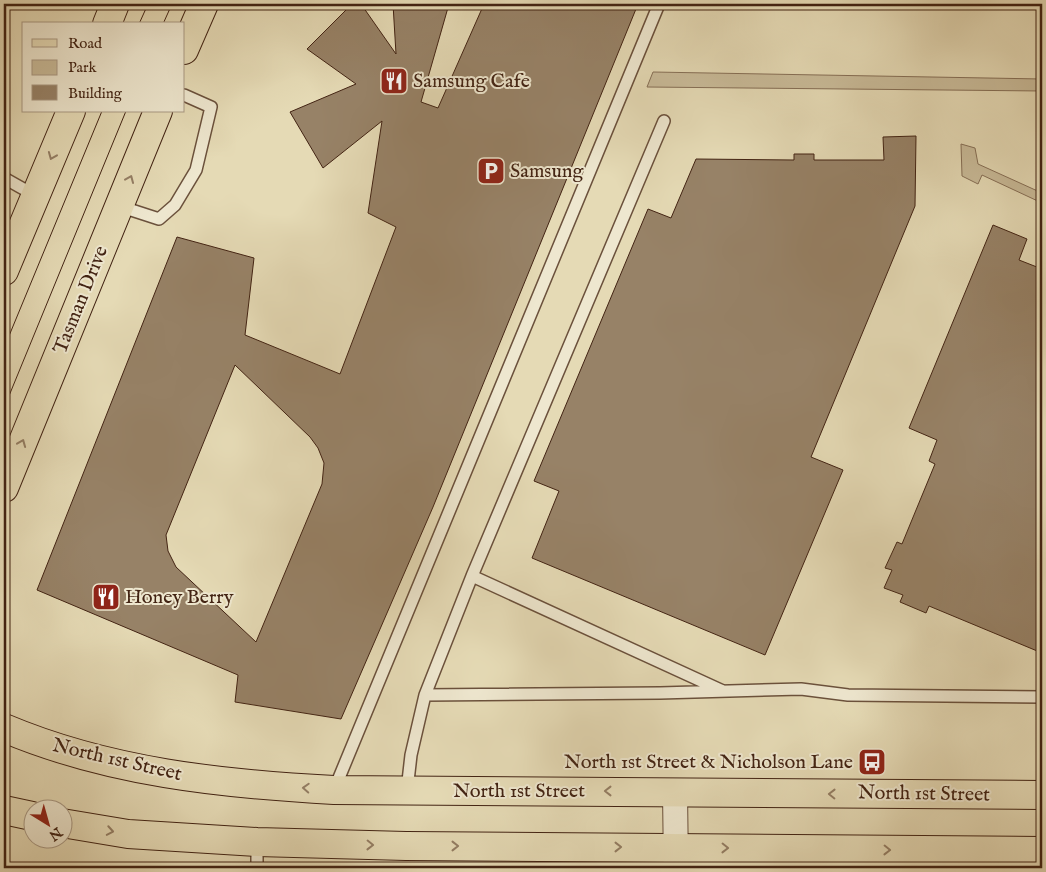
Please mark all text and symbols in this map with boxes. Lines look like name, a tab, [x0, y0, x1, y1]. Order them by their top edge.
legend	[22, 22, 185, 112]
text: Road	[68, 34, 103, 53]
text: Park	[68, 58, 98, 77]
restaurant icon: Samsung Cafe	[379, 66, 409, 96]
place label: Samsung Cafe	[413, 69, 530, 94]
text: Building	[68, 84, 123, 103]
one-way arrow	[48, 151, 58, 160]
parking icon: Samsung	[476, 156, 506, 186]
place label: Samsung	[510, 159, 584, 184]
one-way arrow	[124, 176, 134, 184]
street label: Tasman Drive	[48, 242, 114, 358]
one-way arrow	[16, 439, 26, 448]
restaurant icon: Honey Berry	[91, 582, 121, 612]
place label: Honey Berry	[125, 585, 234, 610]
street label: North 1st Street	[50, 733, 184, 787]
bus stop icon: North 1st Street & Nicholson Lane	[857, 747, 887, 777]
place label: North 1st Street & Nicholson Lane	[564, 750, 853, 775]
street label: North 1st Street	[453, 779, 585, 804]
street label: North 1st Street	[858, 780, 990, 808]
one-way arrow	[301, 783, 309, 794]
one-way arrow	[604, 786, 612, 797]
one-way arrow	[828, 788, 836, 799]
north arrow	[22, 800, 72, 850]
text: N	[45, 822, 66, 844]
one-way arrow	[106, 826, 115, 836]
one-way arrow	[366, 840, 374, 850]
one-way arrow	[452, 841, 459, 851]
one-way arrow	[614, 842, 622, 852]
one-way arrow	[721, 843, 729, 853]
one-way arrow	[884, 845, 891, 855]

